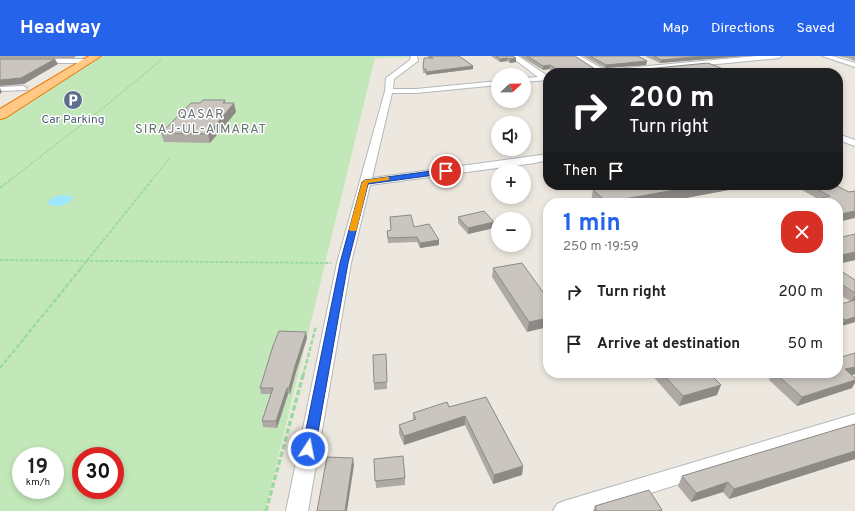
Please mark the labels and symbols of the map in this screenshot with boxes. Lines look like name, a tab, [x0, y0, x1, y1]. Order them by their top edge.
north arrow	[491, 68, 531, 108]
parking icon: Car Parking	[62, 89, 84, 111]
district label: QASAR SIRAJ-UL-AIMARAT	[135, 107, 267, 138]
place label: Car Parking	[41, 112, 105, 128]
pin	[429, 154, 463, 188]
position arrow	[287, 428, 329, 470]
speed limit sign: 30	[72, 447, 124, 499]

